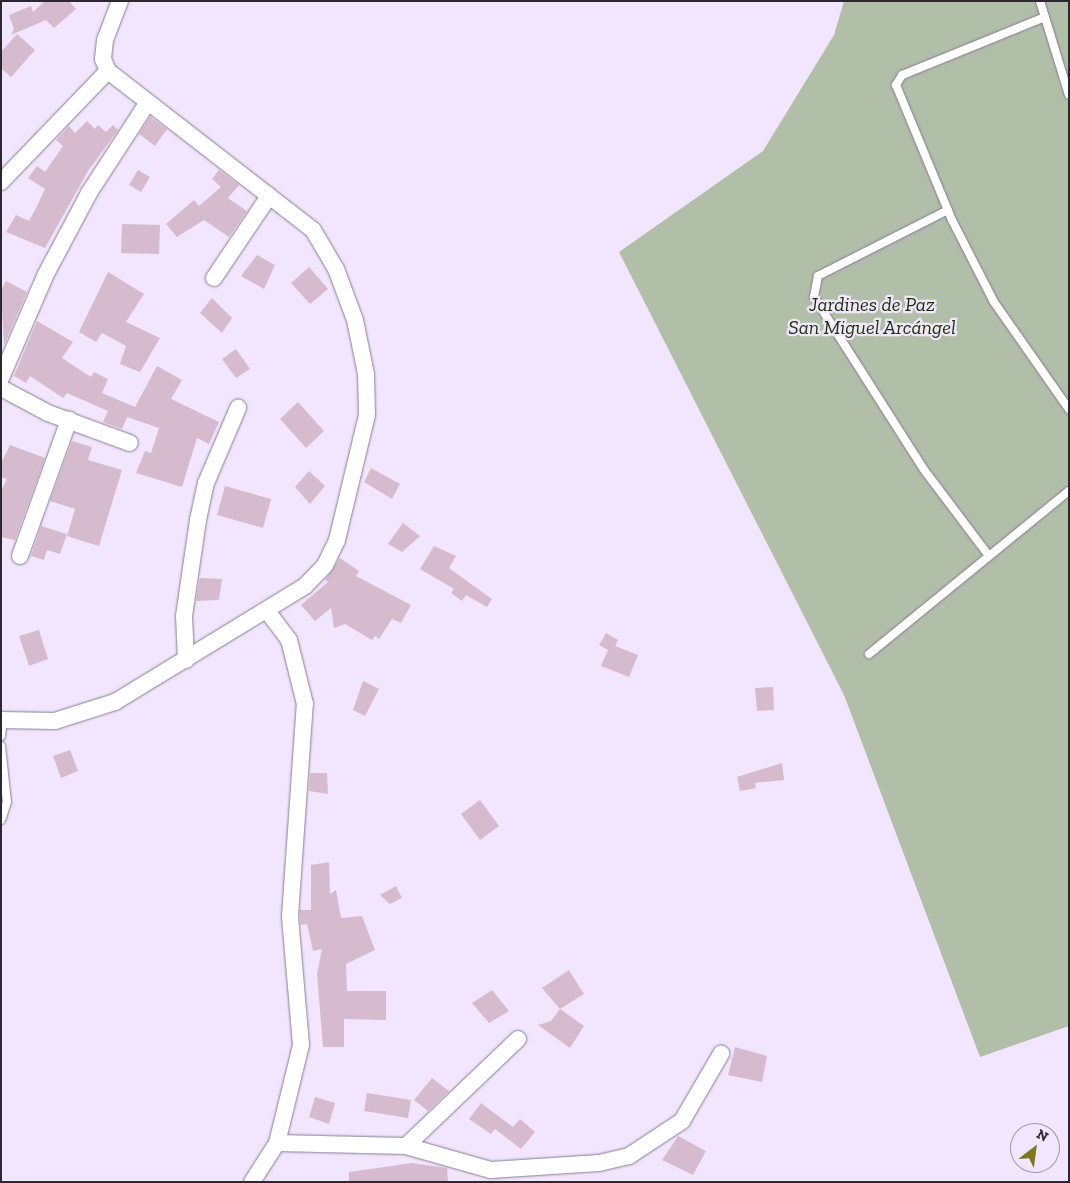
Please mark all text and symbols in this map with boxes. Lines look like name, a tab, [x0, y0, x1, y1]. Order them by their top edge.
park label: Jardines de Paz San Miguel Arcángel	[788, 292, 956, 339]
north arrow	[1010, 1123, 1060, 1173]
text: N	[1033, 1125, 1051, 1145]

